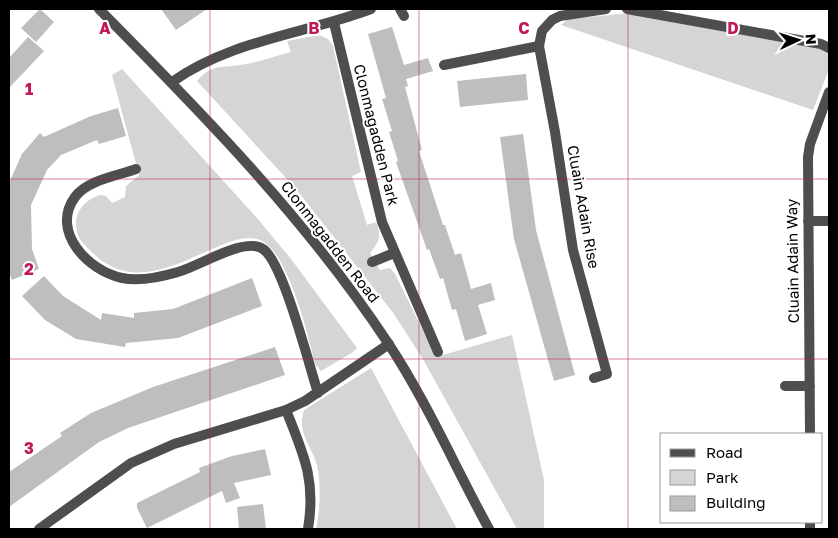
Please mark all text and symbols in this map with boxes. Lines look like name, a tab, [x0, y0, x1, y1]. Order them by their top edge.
north arrow	[773, 15, 823, 65]
text: A	[99, 18, 111, 38]
text: B	[308, 18, 320, 38]
text: C	[518, 18, 530, 38]
text: D	[727, 18, 739, 38]
text: N	[803, 33, 820, 45]
street label: Clonmagadden Park	[351, 62, 403, 208]
text: 1	[25, 79, 33, 99]
street label: Cluain Adain Rise	[564, 144, 604, 270]
street label: Clonmagadden Road	[278, 177, 384, 306]
street label: Cluain Adain Way	[782, 198, 802, 323]
text: 2	[24, 259, 34, 279]
legend	[660, 433, 823, 523]
text: 3	[24, 438, 34, 458]
text: Road	[706, 443, 743, 461]
text: Park	[706, 468, 739, 486]
text: Building	[706, 493, 766, 511]

